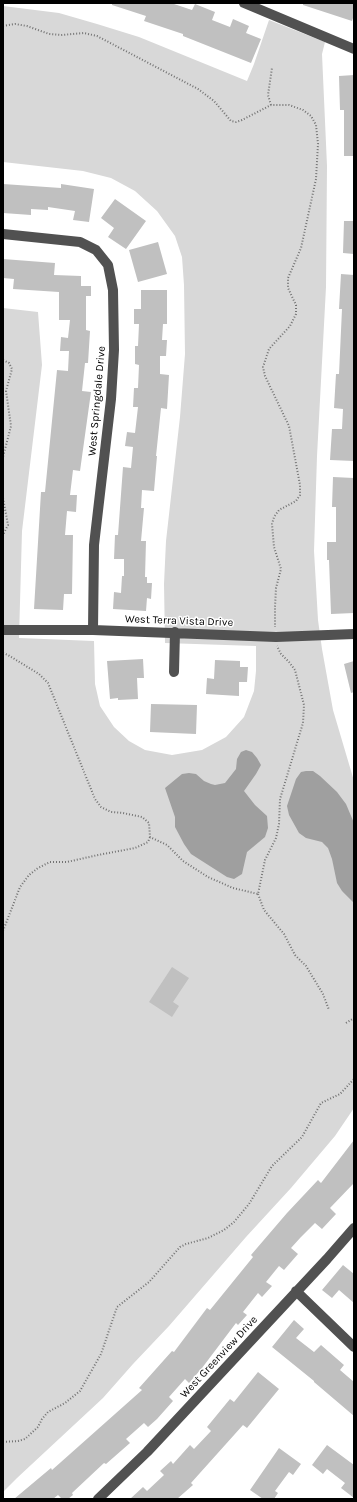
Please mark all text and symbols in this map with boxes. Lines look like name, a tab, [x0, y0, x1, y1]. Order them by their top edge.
street label: West Springdale Drive	[86, 345, 108, 457]
street label: West Terra Vista Drive	[125, 613, 233, 629]
street label: West Greenview Drive	[178, 1313, 260, 1401]

